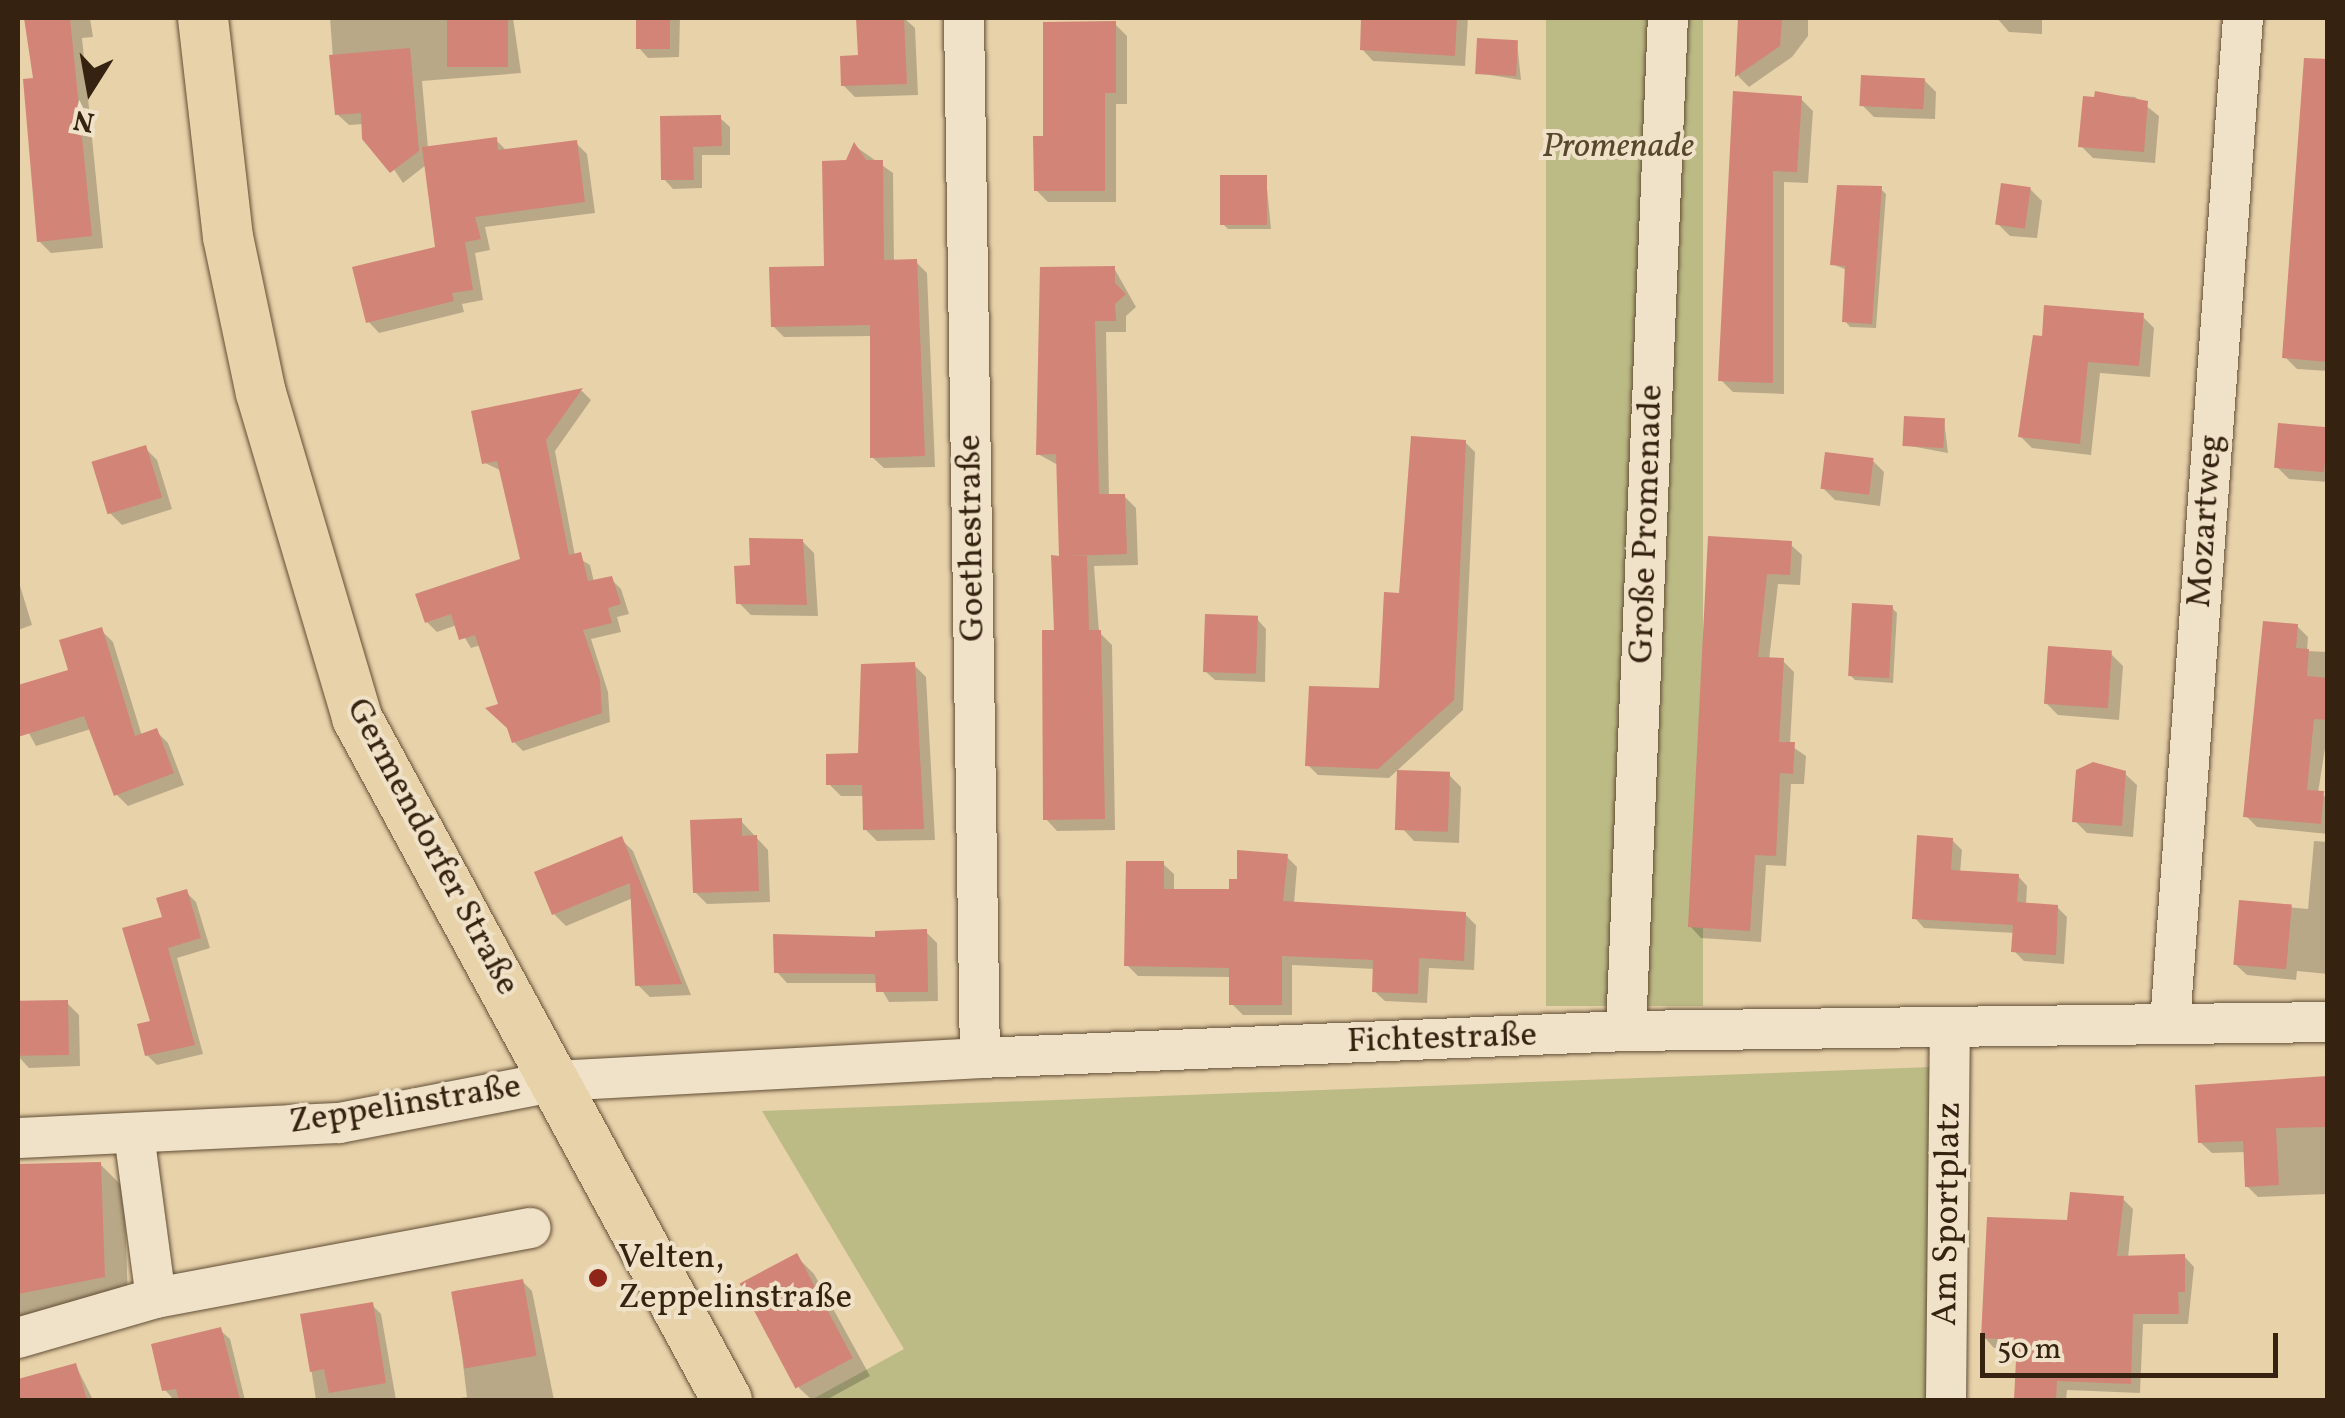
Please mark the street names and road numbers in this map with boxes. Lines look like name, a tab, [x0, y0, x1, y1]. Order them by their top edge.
street label: Große Promenade	[1621, 384, 1673, 664]
street label: Mozartweg	[2179, 433, 2233, 609]
street label: Goethestraße	[949, 434, 995, 642]
street label: Germendorfer Straße	[336, 692, 528, 1002]
street label: Fichtestraße	[1346, 1015, 1538, 1063]
street label: Zeppelinstraße	[286, 1066, 524, 1144]
street label: Am Sportplatz	[1925, 1101, 1971, 1327]

